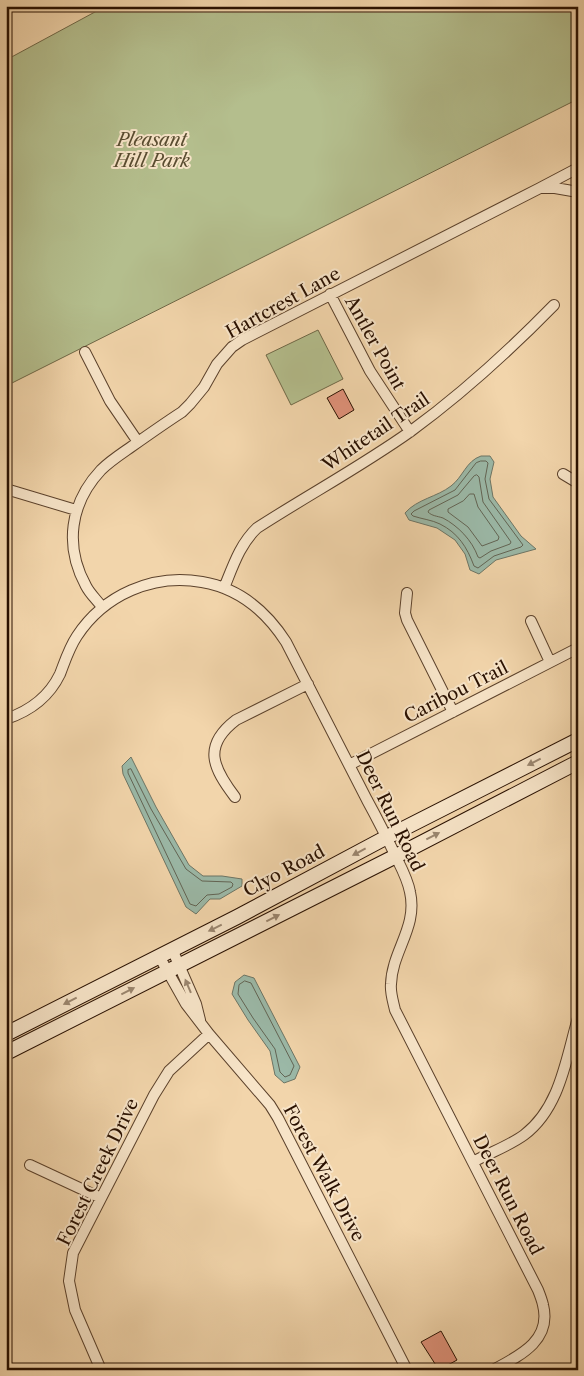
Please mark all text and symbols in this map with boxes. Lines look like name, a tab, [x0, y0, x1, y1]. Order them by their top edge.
park label: Pleasant Hill Park	[112, 129, 191, 172]
street label: Hartcrest Lane	[222, 263, 344, 343]
street label: Antler Point	[340, 291, 410, 394]
street label: Whitetail Trail	[317, 388, 434, 477]
street label: Caribou Trail	[400, 656, 512, 728]
street label: Deer Run Road	[351, 747, 429, 875]
one-way arrow	[527, 758, 542, 766]
one-way arrow	[426, 832, 440, 840]
street label: Clyo Road	[240, 840, 328, 902]
one-way arrow	[352, 848, 365, 857]
one-way arrow	[266, 914, 280, 922]
one-way arrow	[208, 924, 222, 932]
one-way arrow	[184, 979, 192, 993]
one-way arrow	[121, 987, 135, 995]
one-way arrow	[63, 997, 77, 1005]
street label: Forest Creek Drive	[53, 1095, 143, 1249]
street label: Forest Walk Drive	[279, 1101, 369, 1245]
street label: Deer Run Road	[468, 1131, 548, 1259]

